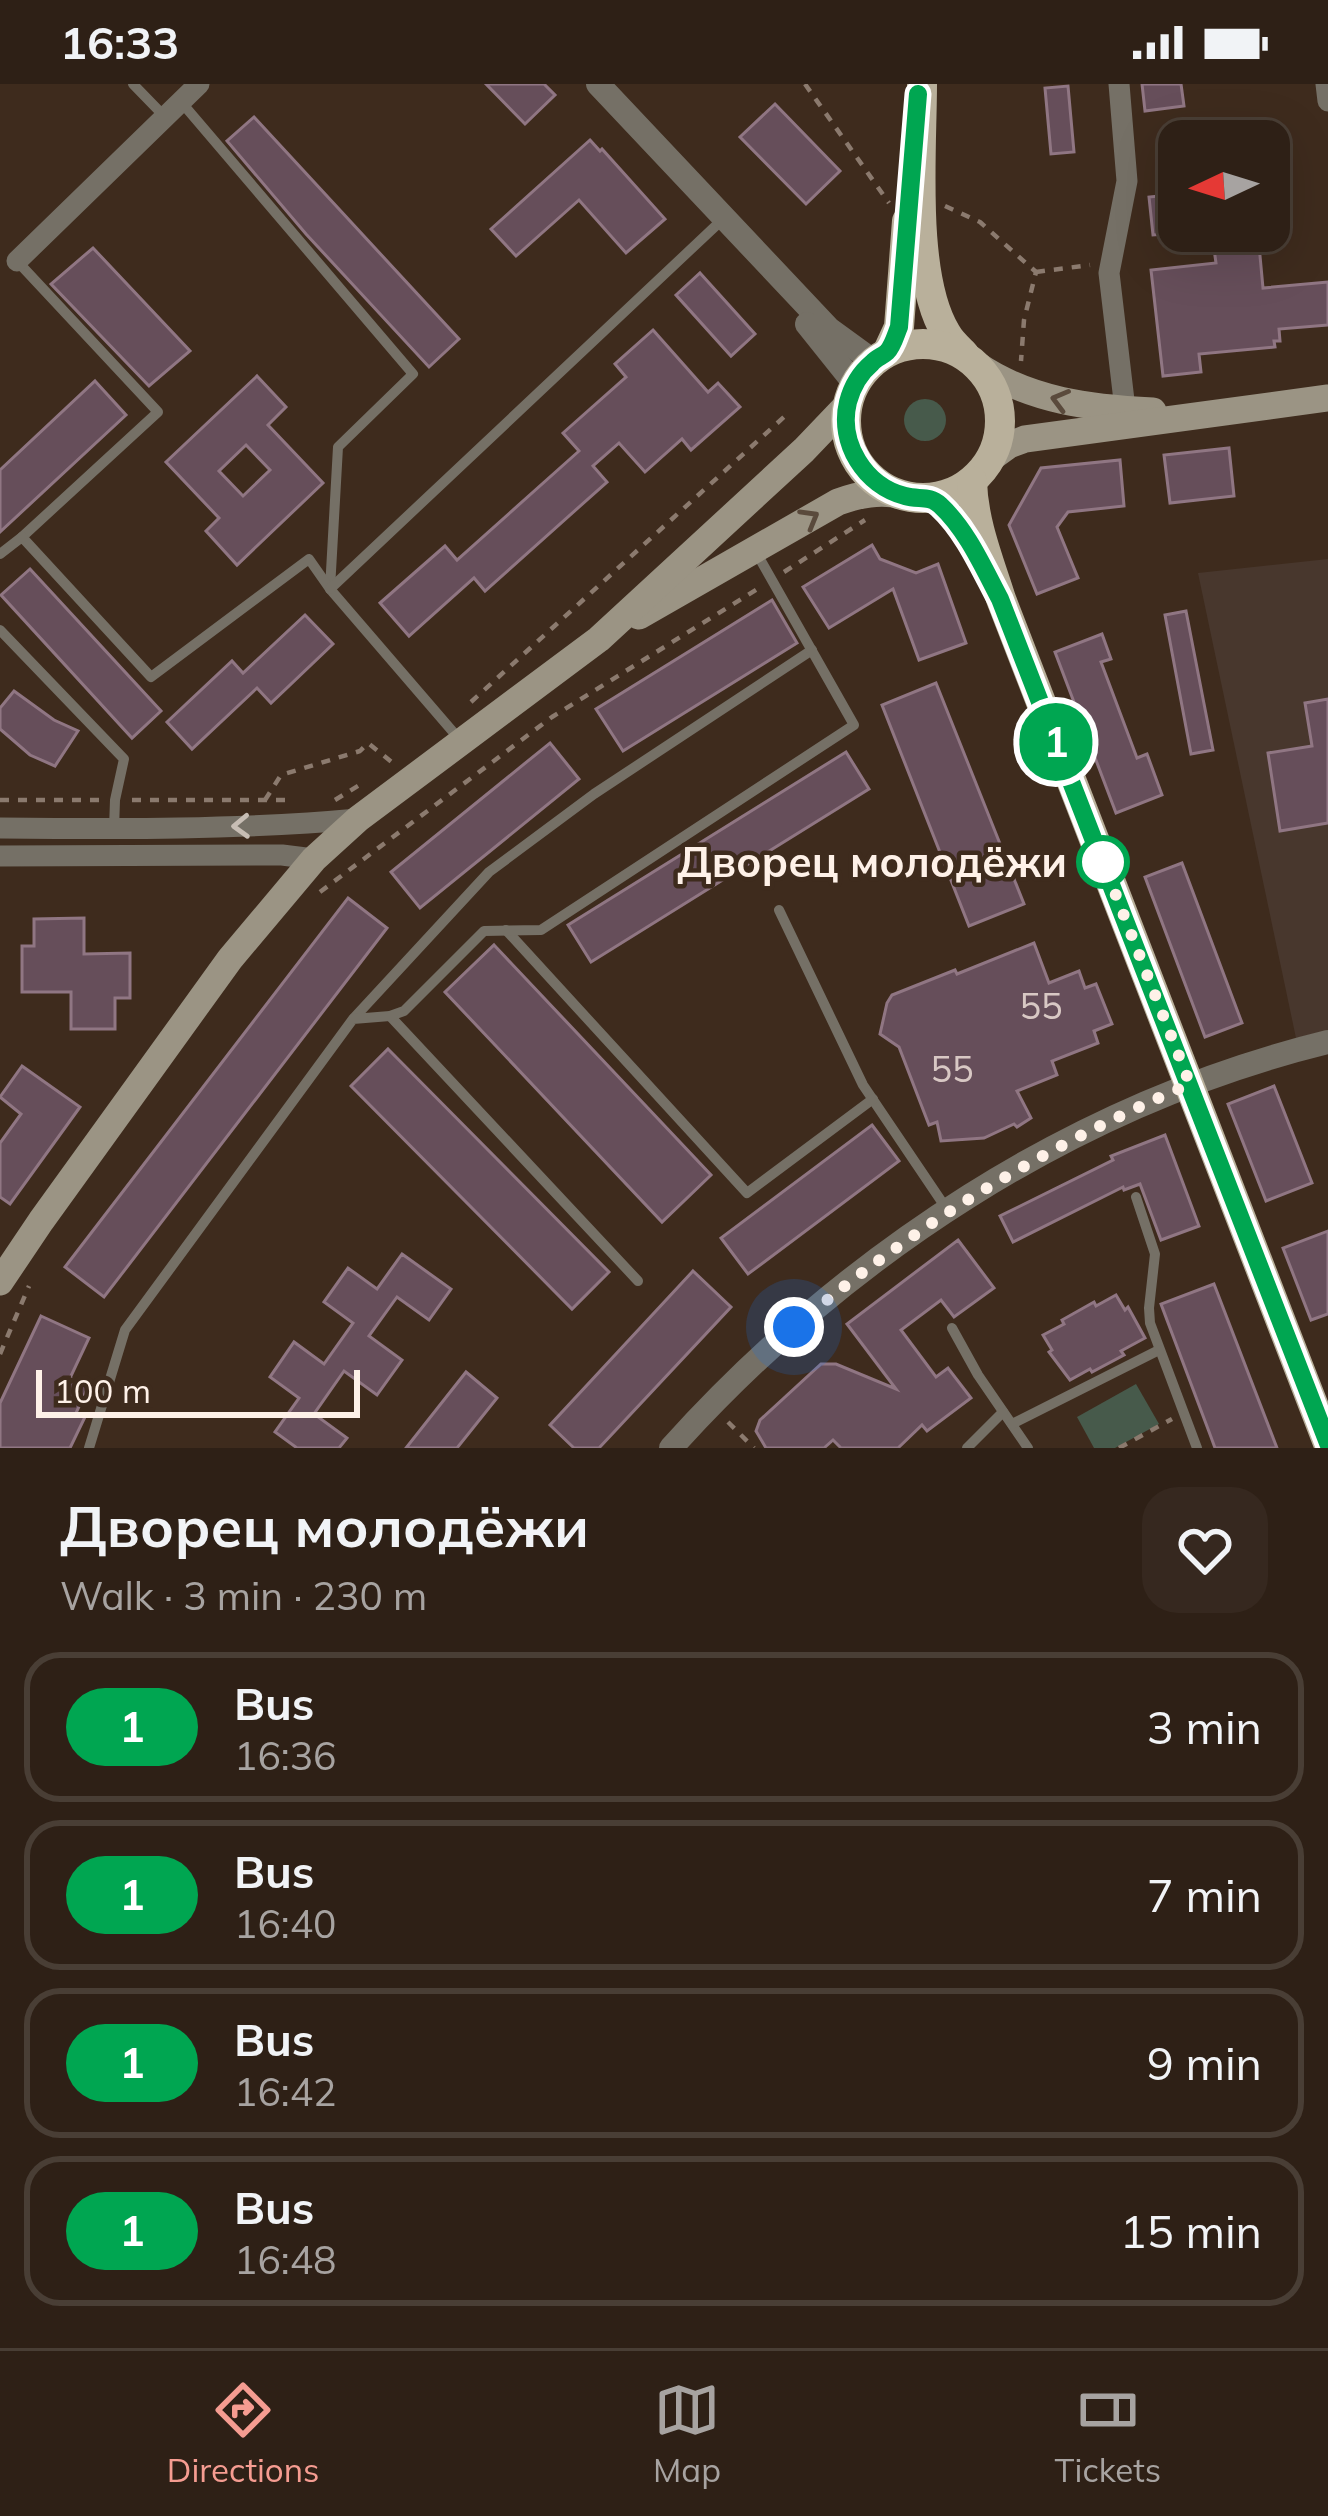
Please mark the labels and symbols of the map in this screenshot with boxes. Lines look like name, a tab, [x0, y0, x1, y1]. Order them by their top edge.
north arrow	[1158, 120, 1290, 252]
one-way arrow	[1050, 389, 1070, 414]
one-way arrow	[797, 510, 818, 533]
line badge: 1	[1017, 703, 1095, 781]
one-way arrow	[231, 812, 250, 838]
place label: Дворец молодёжи	[677, 835, 1067, 888]
marker: Дворец молодёжи	[1078, 837, 1128, 887]
house number: 55	[1019, 983, 1063, 1028]
house number: 55	[930, 1046, 974, 1091]
your location	[764, 1297, 824, 1357]
scale bar	[36, 1364, 360, 1417]

